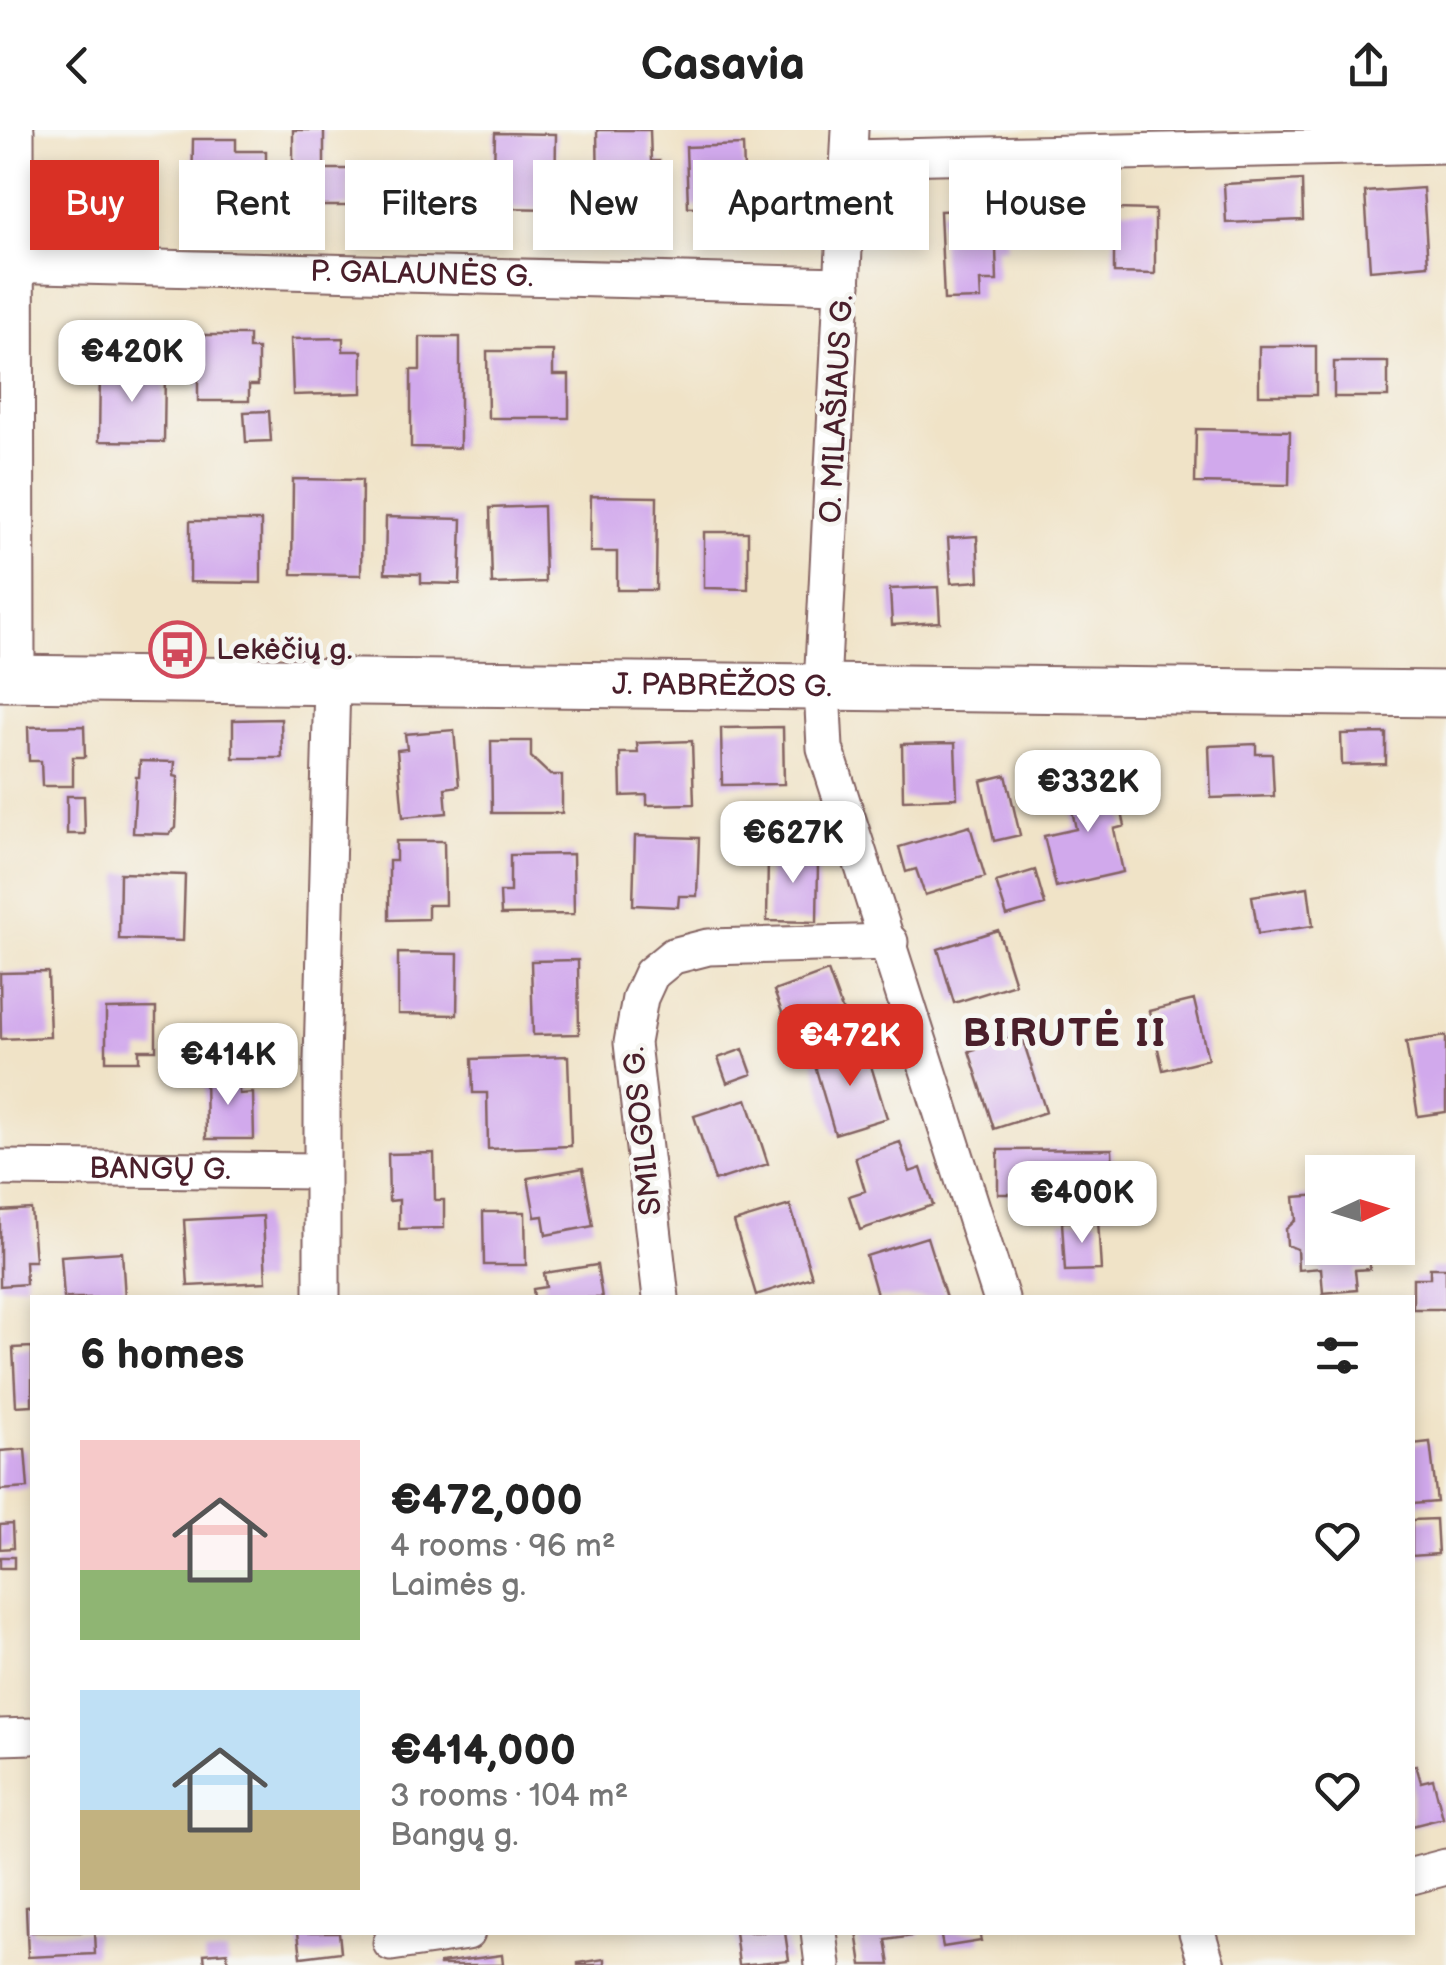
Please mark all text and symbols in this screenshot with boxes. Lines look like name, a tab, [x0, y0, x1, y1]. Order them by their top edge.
icon: back	[50, 38, 105, 93]
text: Casavia	[641, 38, 805, 93]
icon: share	[1341, 38, 1396, 93]
chip: Buy	[30, 160, 159, 250]
chip: Rent	[179, 160, 325, 250]
chip: Filters	[345, 160, 513, 250]
chip: New	[533, 160, 673, 250]
chip: Apartment	[693, 160, 929, 250]
chip: House	[949, 160, 1121, 250]
street label: P. GALAUNĖS G.	[310, 254, 534, 295]
street label: O. MILAŠIAUS G.	[813, 294, 861, 524]
pin: €420K	[62, 320, 202, 405]
text: €420K	[80, 333, 184, 372]
bus stop icon: Lekėčių g.	[147, 620, 207, 680]
place label: Lekėčių g.	[216, 632, 352, 668]
street label: J. PABRĖŽOS G.	[612, 667, 832, 705]
pin: €332K	[1018, 750, 1158, 835]
text: €332K	[1037, 763, 1139, 802]
pin: €627K	[723, 801, 863, 886]
text: €627K	[742, 814, 844, 853]
pin: €472K	[780, 1004, 920, 1089]
district label: BIRUTĖ II	[962, 1008, 1168, 1058]
text: €472K	[799, 1017, 901, 1056]
pin: €414K	[158, 1023, 298, 1108]
text: €414K	[180, 1036, 276, 1075]
street label: SMILGOS G.	[616, 1045, 670, 1217]
street label: BANGŲ G.	[89, 1151, 231, 1188]
north arrow	[1305, 1155, 1415, 1265]
map controls	[1305, 1155, 1415, 1265]
pin: €400K	[1012, 1161, 1152, 1246]
text: €400K	[1030, 1174, 1134, 1213]
icon: filters	[1310, 1328, 1365, 1383]
text: 6 homes	[80, 1330, 244, 1381]
text: €472,000	[390, 1476, 583, 1527]
icon: home	[160, 1480, 280, 1600]
icon: heart	[1310, 1513, 1365, 1568]
text: 4 rooms · 96 m²	[390, 1527, 616, 1566]
text: Laimės g.	[390, 1566, 526, 1605]
text: €414,000	[390, 1726, 576, 1777]
icon: home	[160, 1730, 280, 1850]
icon: heart	[1310, 1763, 1365, 1818]
text: 3 rooms · 104 m²	[390, 1777, 628, 1816]
text: Bangų g.	[390, 1816, 519, 1855]

